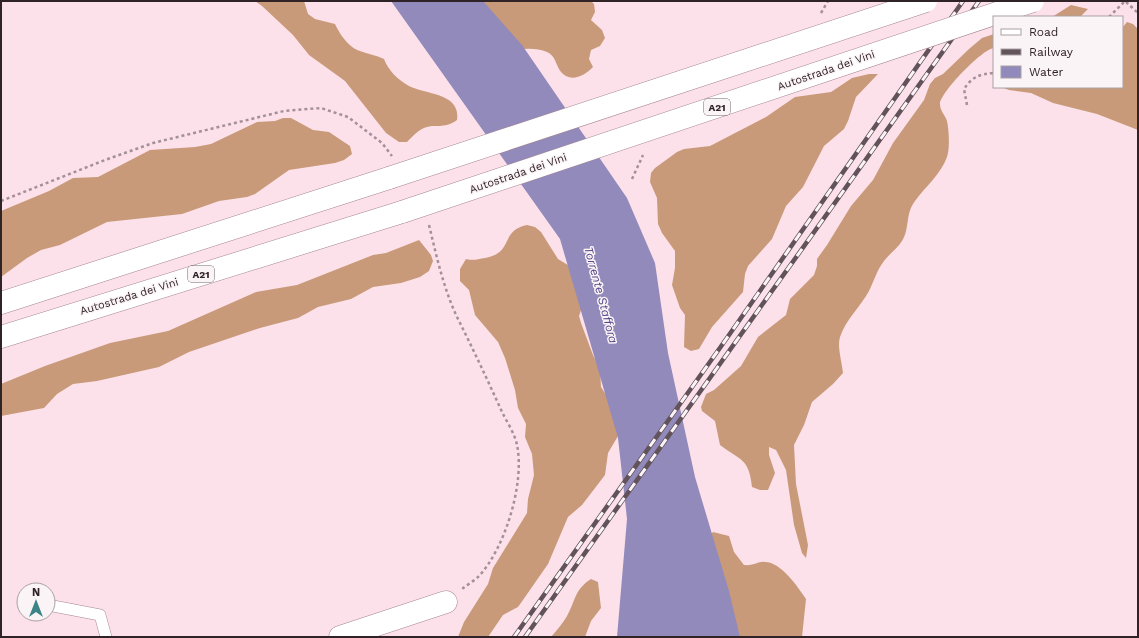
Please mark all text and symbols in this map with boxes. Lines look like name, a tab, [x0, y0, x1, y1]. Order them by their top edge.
legend	[993, 16, 1123, 88]
text: Road	[1029, 25, 1058, 39]
text: Railway	[1029, 45, 1074, 59]
street label: Autostrada dei Vini	[776, 48, 877, 93]
text: Water	[1029, 65, 1064, 79]
road number: A21	[704, 99, 730, 115]
street label: Autostrada dei Vini	[468, 151, 569, 196]
water label: Torrente Staffora	[581, 245, 621, 345]
road number: A21	[188, 266, 214, 282]
street label: Autostrada dei Vini	[78, 275, 180, 318]
north arrow	[16, 582, 56, 622]
text: N	[32, 586, 40, 599]

